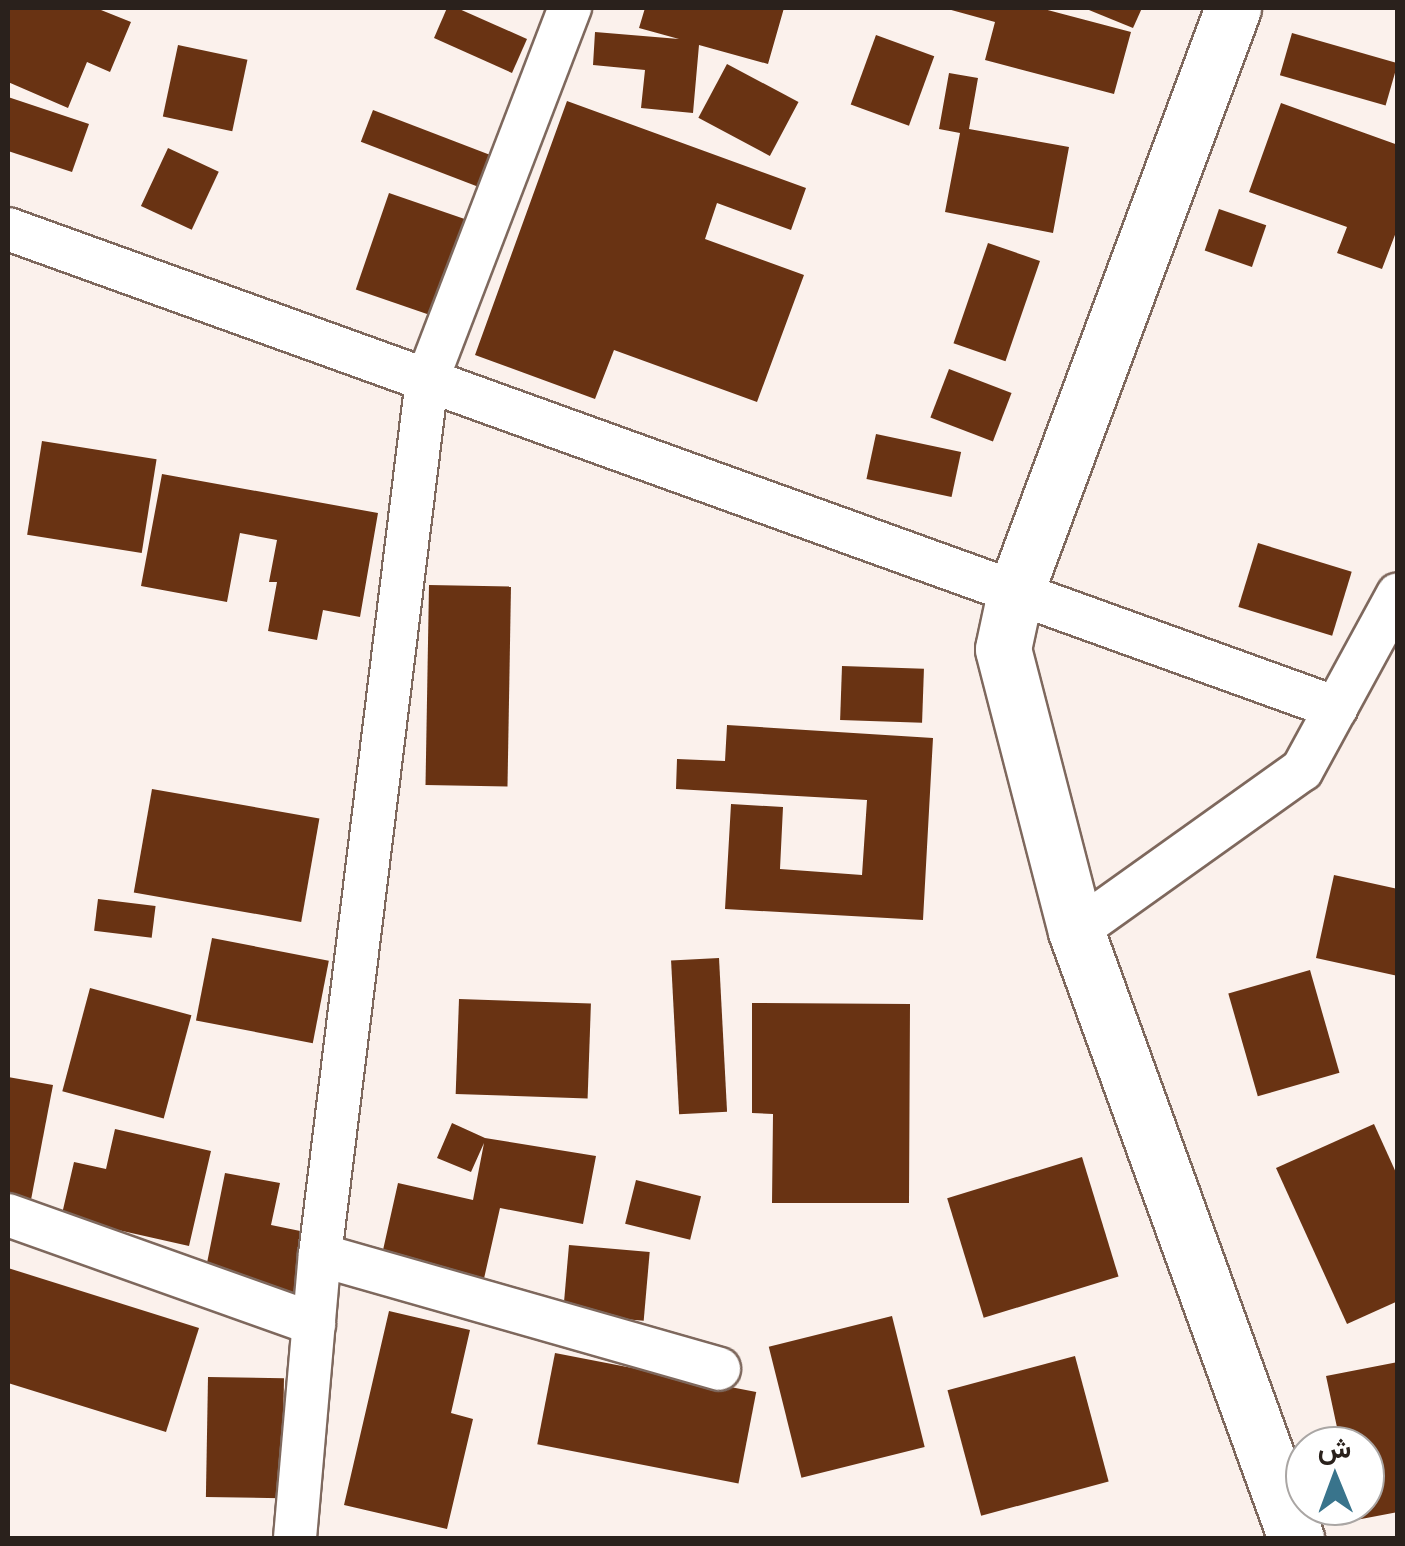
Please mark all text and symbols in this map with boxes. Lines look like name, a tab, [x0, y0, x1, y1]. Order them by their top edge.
north arrow	[1285, 1426, 1385, 1526]
text: ش	[1317, 1431, 1352, 1465]

